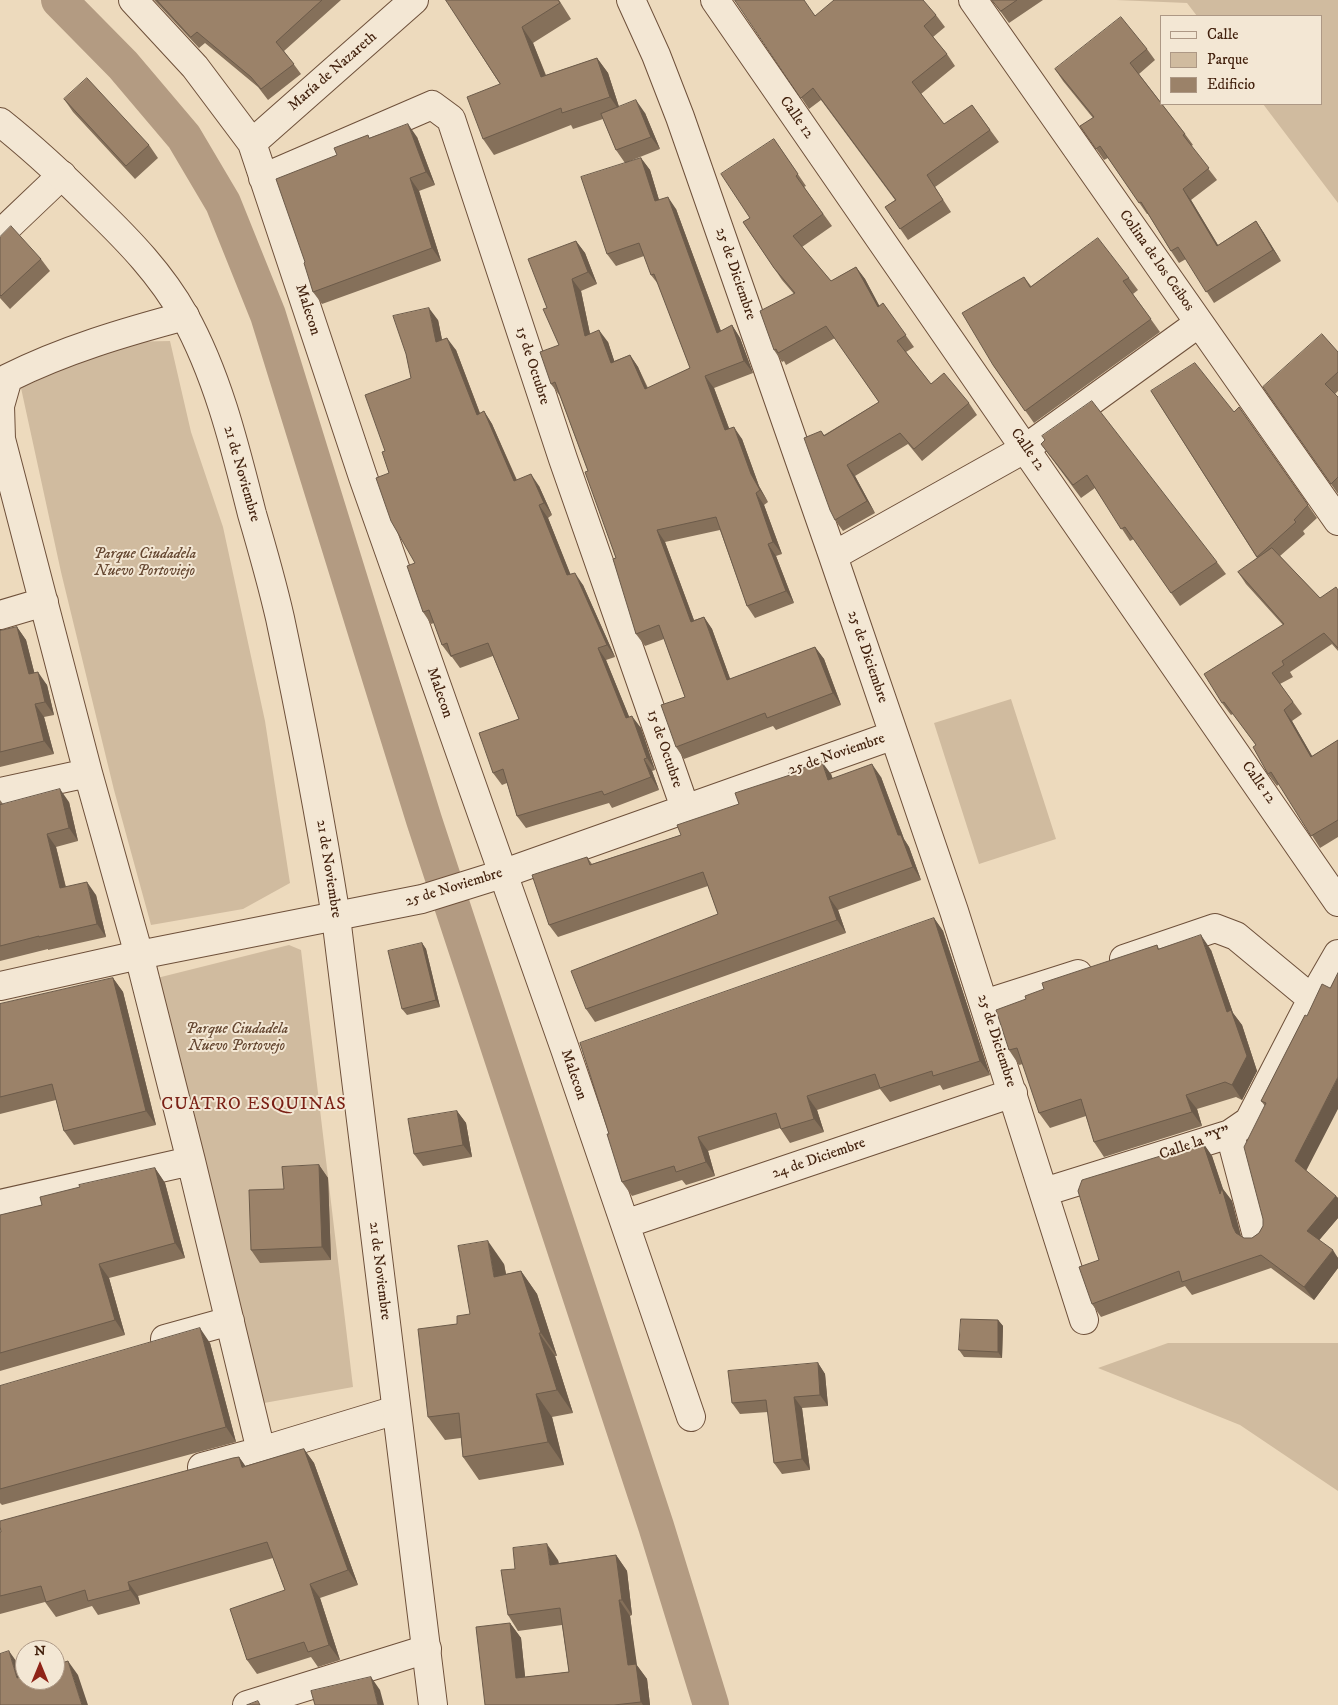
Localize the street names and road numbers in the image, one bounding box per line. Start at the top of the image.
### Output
street label: María de Nazareth [285,29,381,115]
street label: Calle 12 [775,93,817,143]
street label: Colina de los Ceibos [1114,207,1198,315]
street label: 25 de Diciembre [711,225,759,323]
street label: Malecon [290,282,324,338]
street label: 15 de Octubre [511,325,553,407]
street label: 21 de Noviembre [219,424,263,524]
street label: Calle 12 [1006,425,1048,475]
street label: 25 de Diciembre [843,608,891,706]
street label: Malecon [422,665,456,721]
street label: 15 de Octubre [642,708,686,790]
street label: 25 de Noviembre [786,730,888,780]
street label: Calle 12 [1237,758,1279,808]
street label: 21 de Noviembre [311,819,345,919]
street label: 25 de Noviembre [403,865,505,911]
street label: 25 de Diciembre [973,992,1019,1090]
street label: Malecon [556,1047,590,1103]
street label: Calle la "Y" [1157,1124,1233,1164]
street label: 24 de Diciembre [770,1135,868,1183]
street label: 21 de Noviembre [364,1221,394,1321]

